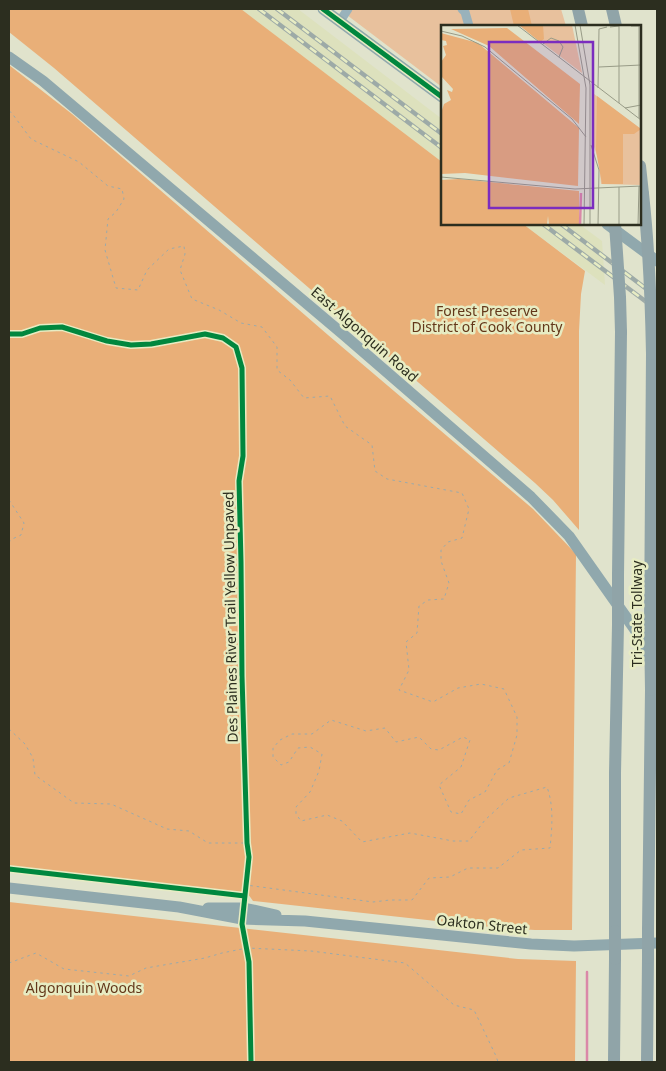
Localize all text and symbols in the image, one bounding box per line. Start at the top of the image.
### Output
inset map [441,25,641,225]
street label: East Algonquin Road [307,282,423,386]
park label: Forest Preserve District of Cook County [411,301,563,336]
street label: Des Plaines River Trail Yellow Unpaved [218,491,242,743]
street label: Tri-State Tollway [627,560,646,667]
street label: Oakton Street [436,910,528,938]
park label: Algonquin Woods [26,978,143,997]

